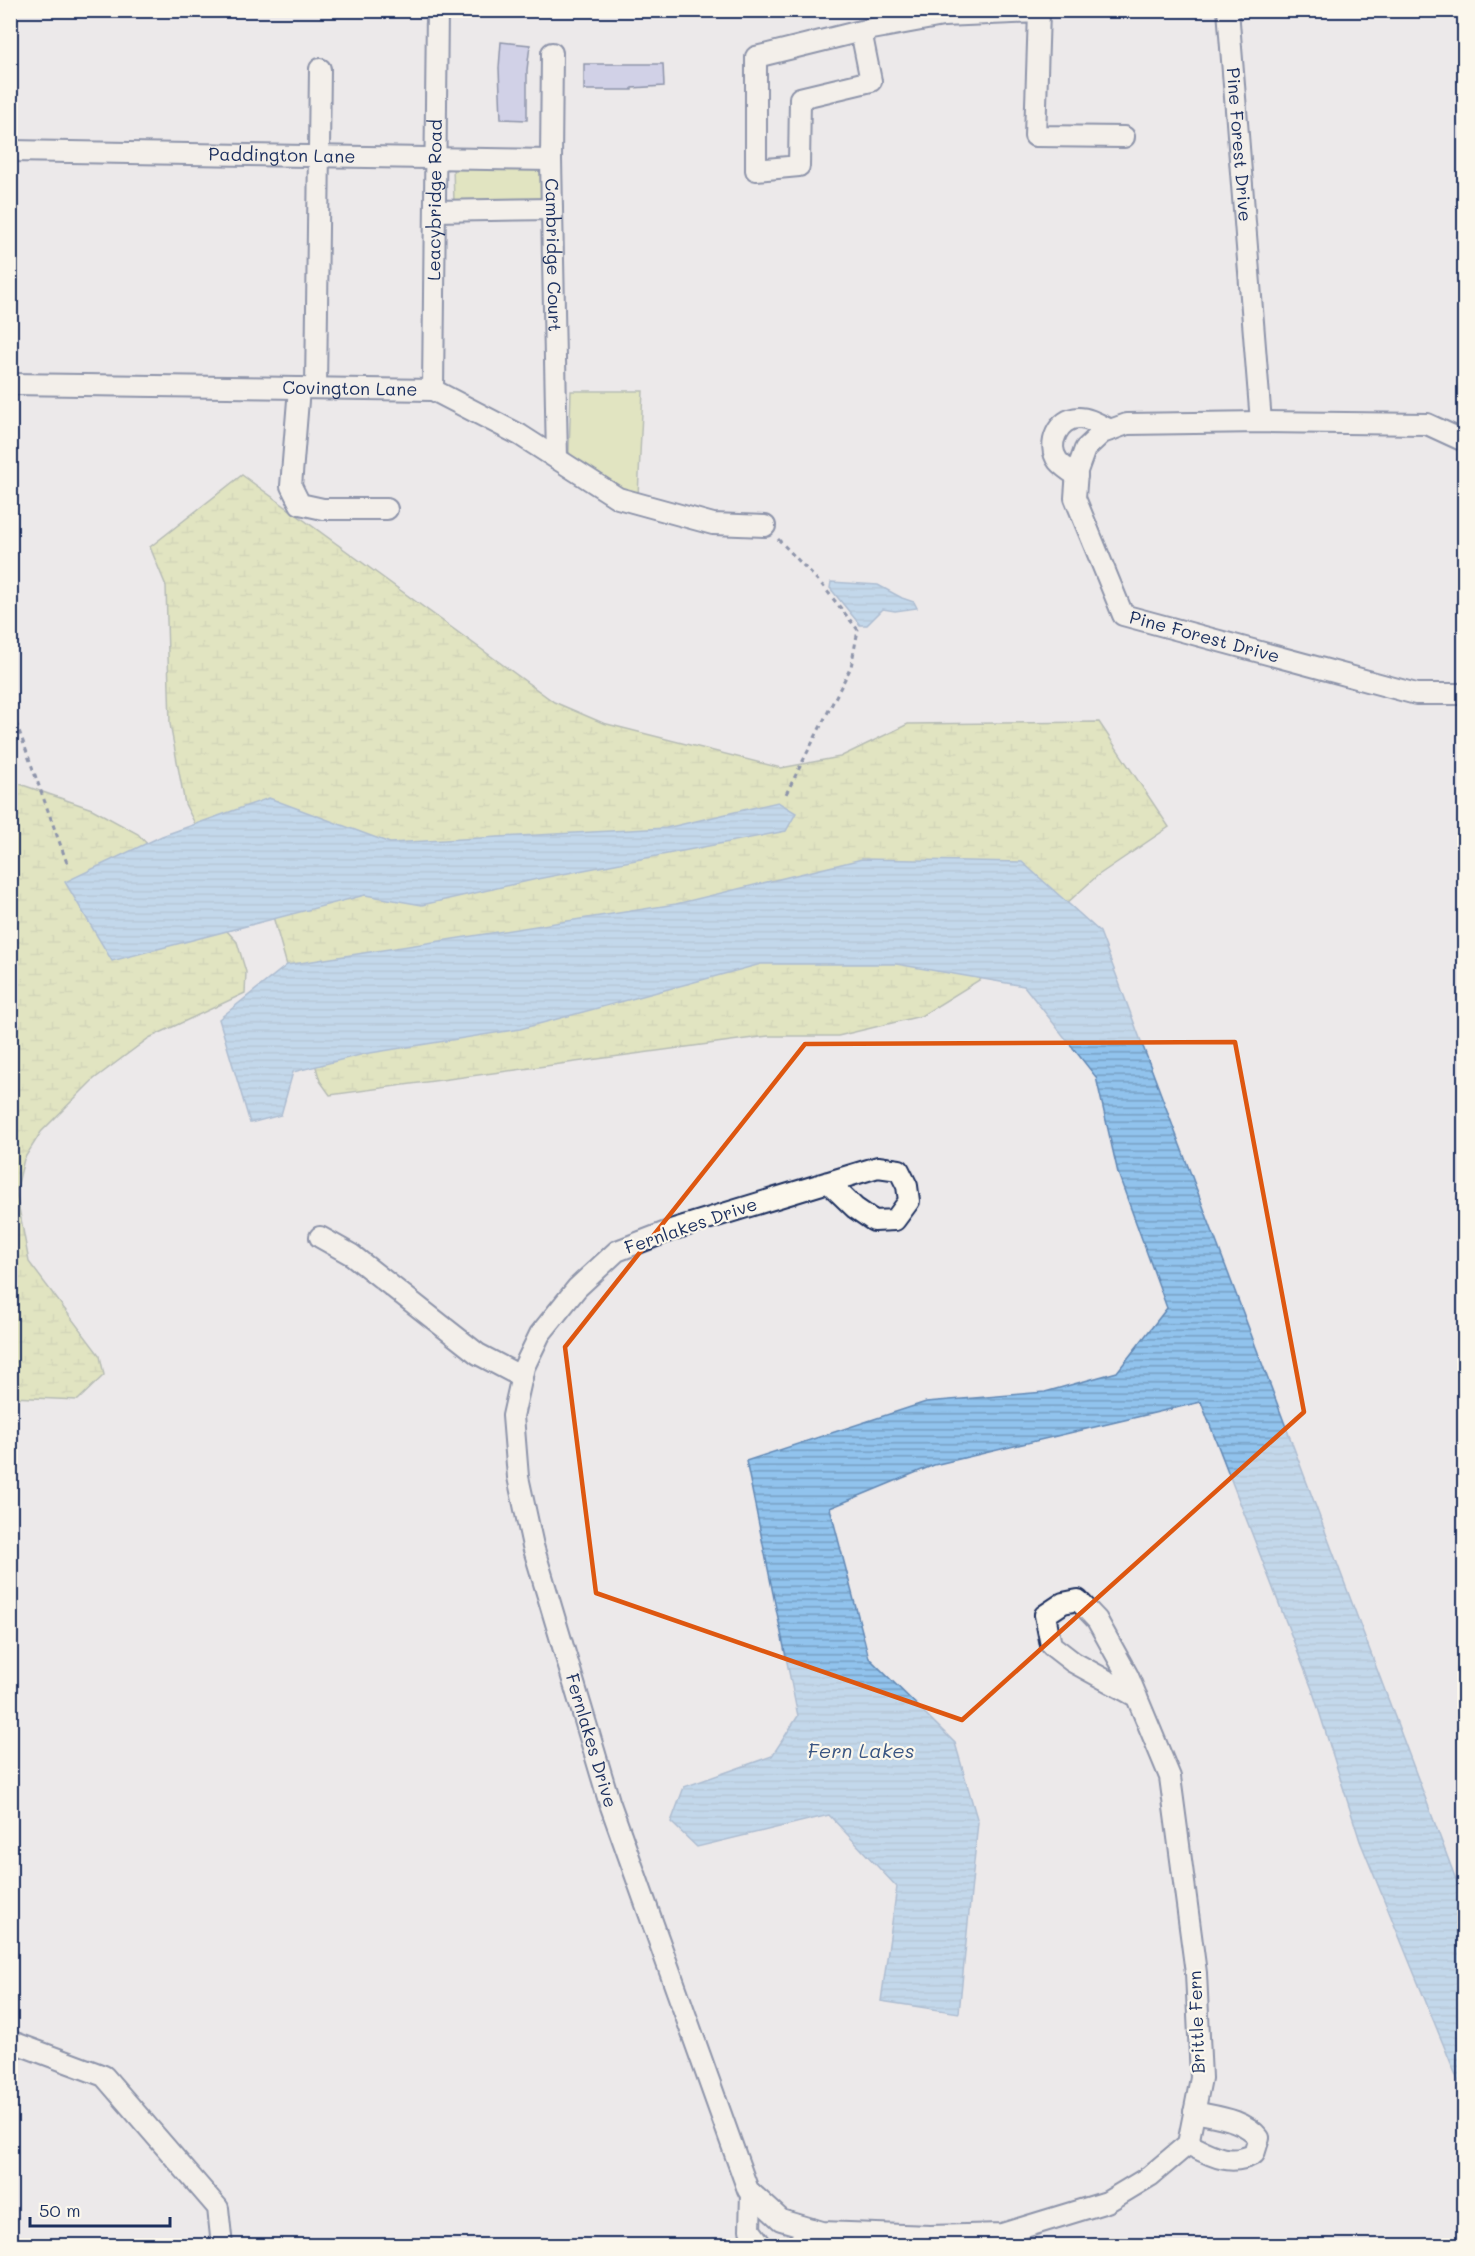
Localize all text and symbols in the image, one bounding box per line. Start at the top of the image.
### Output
street label: Pine Forest Drive [1222,67,1258,222]
street label: Leacybridge Road [421,119,447,281]
street label: Paddington Lane [208,141,356,168]
street label: Cambridge Court [540,178,567,332]
street label: Covington Lane [282,375,418,401]
street label: Pine Forest Drive [1127,604,1282,668]
street label: Fernlakes Drive [621,1191,760,1259]
street label: Fernlakes Drive [561,1670,623,1811]
water label: Fern Lakes [808,1737,914,1763]
street label: Brittle Fern [1182,1970,1210,2074]
scale bar [30,2190,170,2228]
text: 50 m [39,2198,81,2222]

